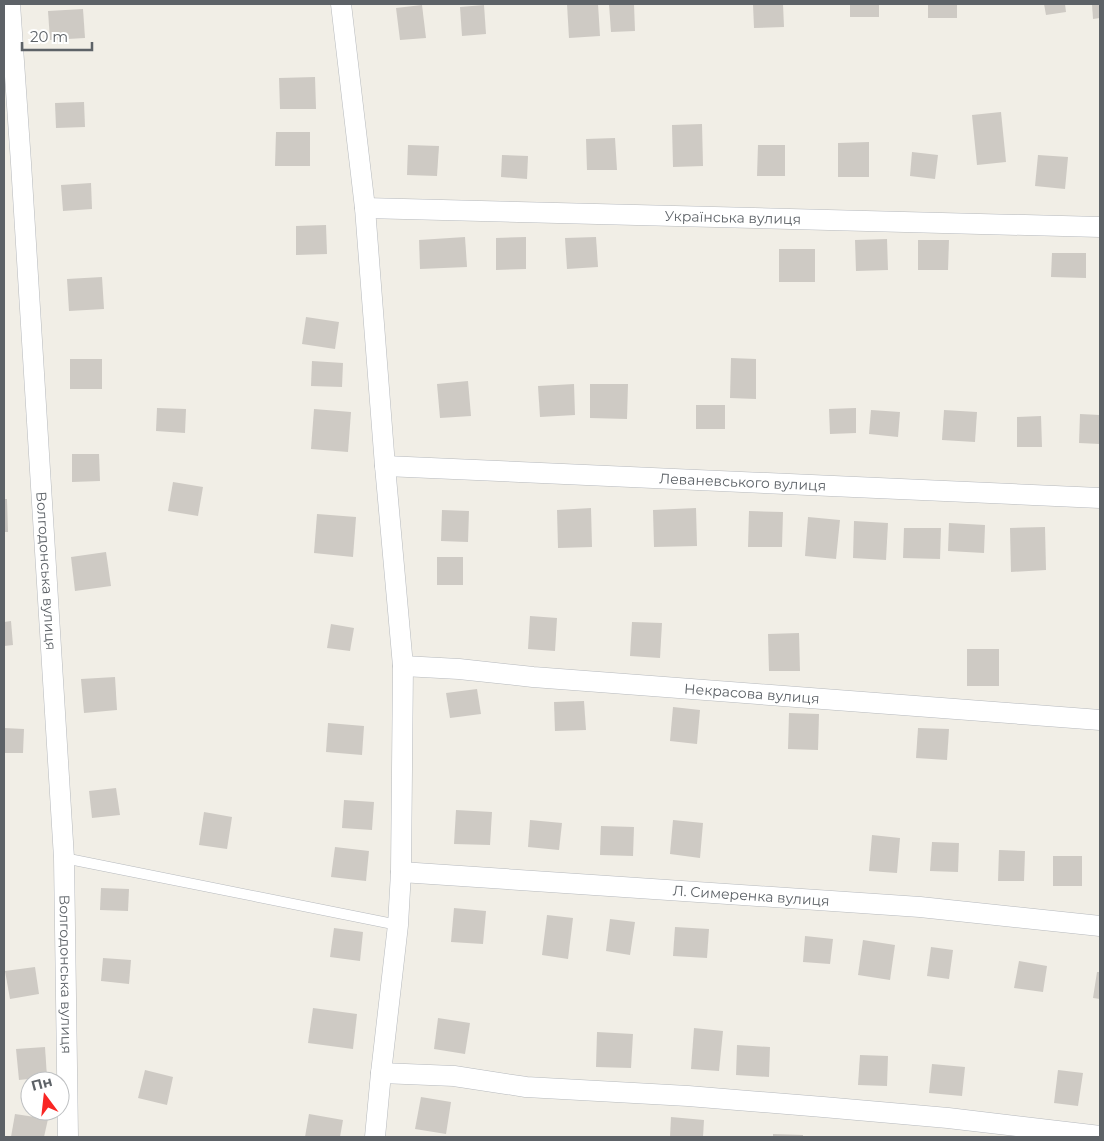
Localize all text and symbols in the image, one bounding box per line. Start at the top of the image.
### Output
scale bar [22,20,92,52]
text: 20 m [30,27,68,46]
street label: Українська вулиця [664,207,801,228]
street label: Леваневського вулиця [659,469,826,495]
street label: Волгодонська вулиця [32,491,60,651]
street label: Некрасова вулиця [684,679,820,708]
street label: Л. Симеренка вулиця [672,881,830,910]
street label: Волгодонська вулиця [56,895,76,1054]
north arrow [20,1071,70,1121]
text: Пн [29,1072,54,1095]

